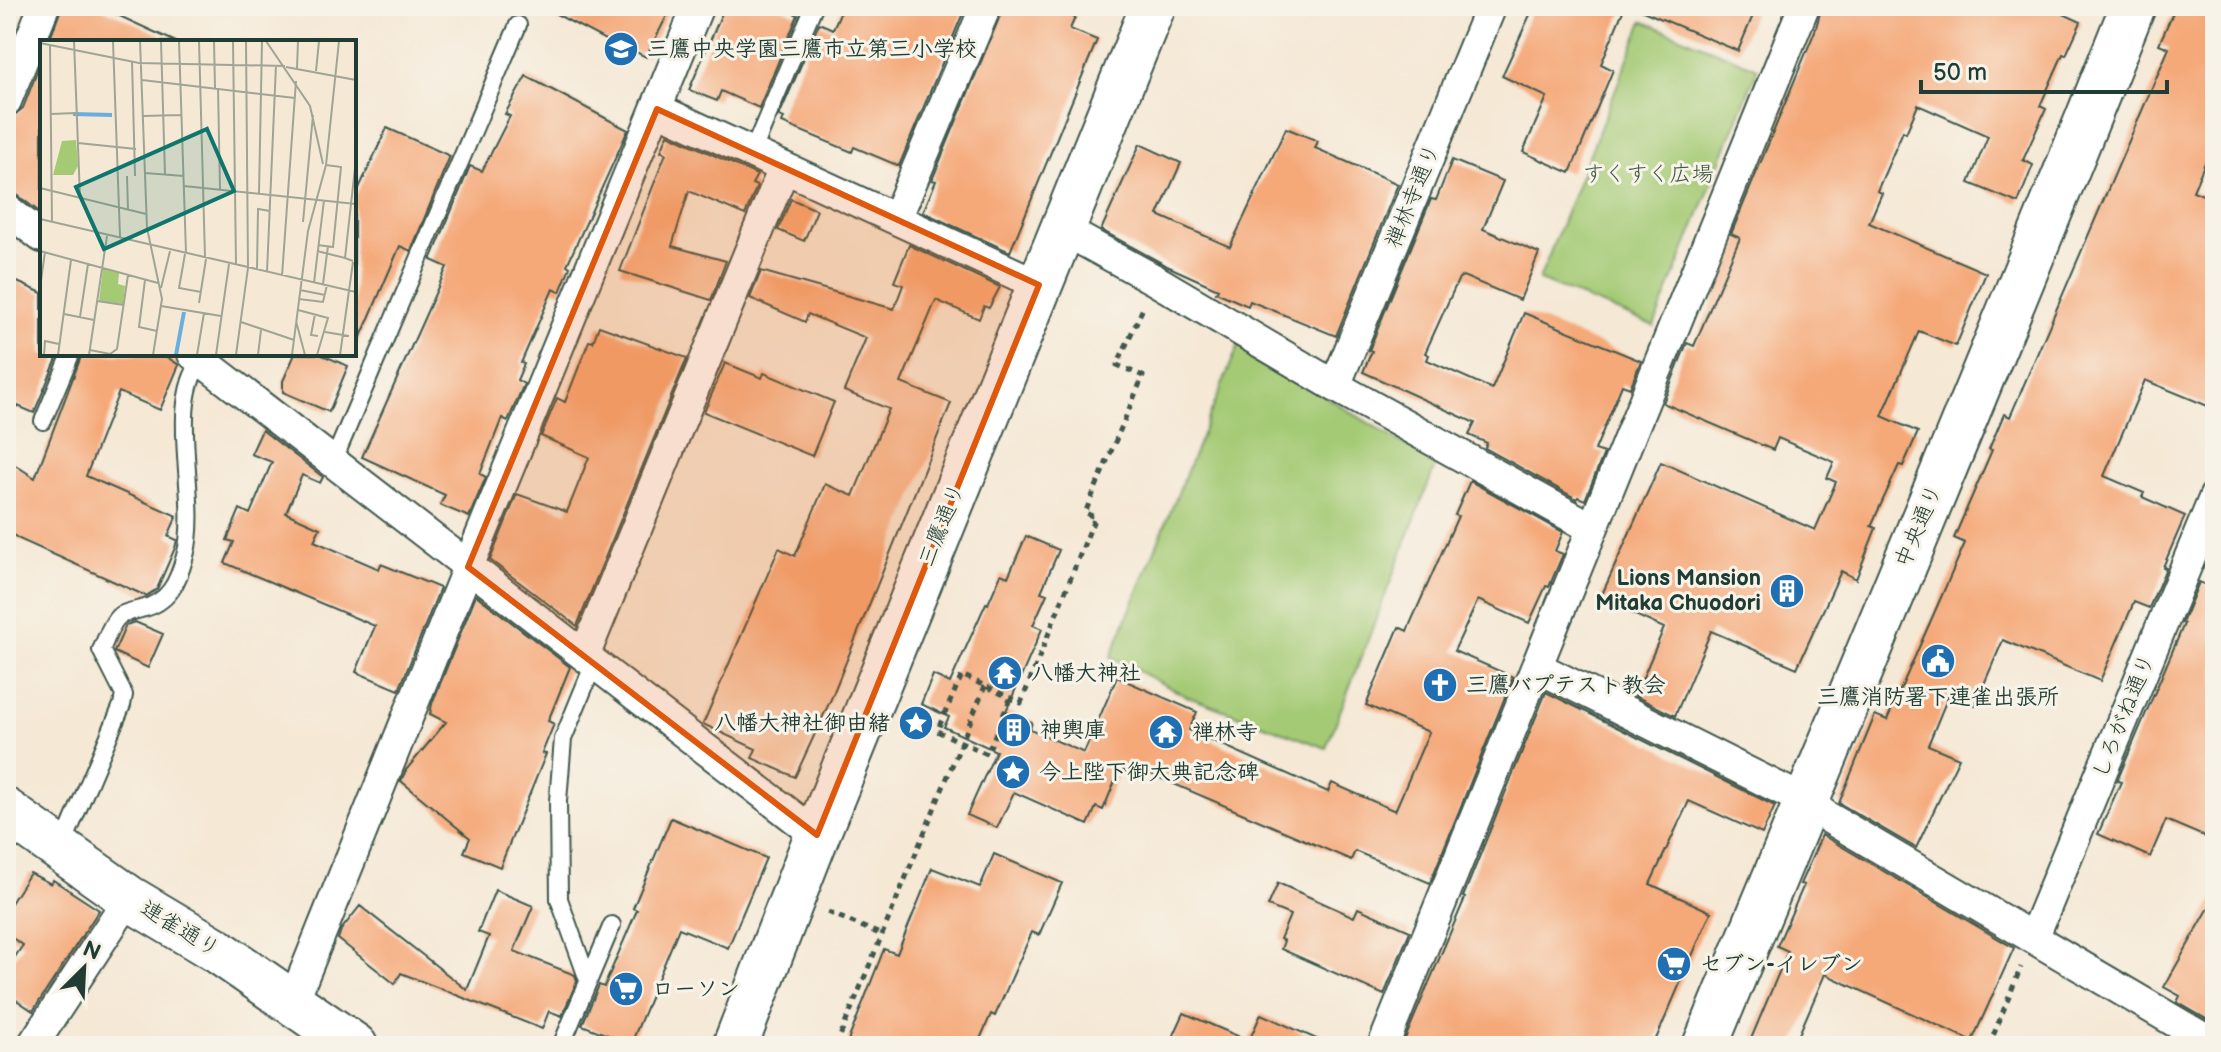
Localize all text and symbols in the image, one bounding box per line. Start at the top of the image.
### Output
school or university icon: 三鷹中央学園三鷹市立第三小学校 [602,30,640,68]
place label: 三鷹中央学園三鷹市立第三小学校 [647,36,977,63]
inset map [40,40,356,356]
scale bar [1921,44,2167,94]
text: 50 m [1933,58,1987,87]
street label: 禅林寺通り [1380,140,1446,252]
park label: すくすく広場 [1582,161,1714,188]
street label: 三鷹通り [913,479,971,571]
street label: 中央通り [1889,480,1949,572]
place label: Lions Mansion Mitaka Chuodori [1595,565,1761,617]
building icon: Lions Mansion Mitaka Chuodori [1768,572,1806,610]
public building icon: 三鷹消防署下連雀出張所 [1919,642,1957,680]
street label: しろがね通り [2087,650,2161,782]
temple icon: 八幡大神社 [986,654,1024,692]
place label: 八幡大神社 [1031,660,1141,687]
church icon: 三鷹バプテスト教会 [1421,666,1459,704]
place label: 三鷹バプテスト教会 [1466,672,1666,699]
place label: 三鷹消防署下連雀出張所 [1817,684,2059,711]
place icon: 八幡大神社御由緒 [897,704,935,742]
place label: 八幡大神社御由緒 [714,710,890,737]
building icon: 神輿庫 [995,711,1033,749]
temple icon: 禅林寺 [1147,713,1185,751]
place label: 神輿庫 [1040,717,1106,744]
place label: 禅林寺 [1192,719,1258,746]
place icon: 今上陛下御大典記念碑 [994,753,1032,791]
place label: 今上陛下御大典記念碑 [1039,759,1259,786]
street label: 連雀通り [135,895,225,963]
north arrow [44,928,124,1008]
text: N [78,935,105,967]
supermarket icon: セブン-イレブン [1655,945,1693,983]
place label: セブン-イレブン [1700,951,1863,978]
supermarket icon: ローソン [607,970,645,1008]
place label: ローソン [652,976,740,1003]

